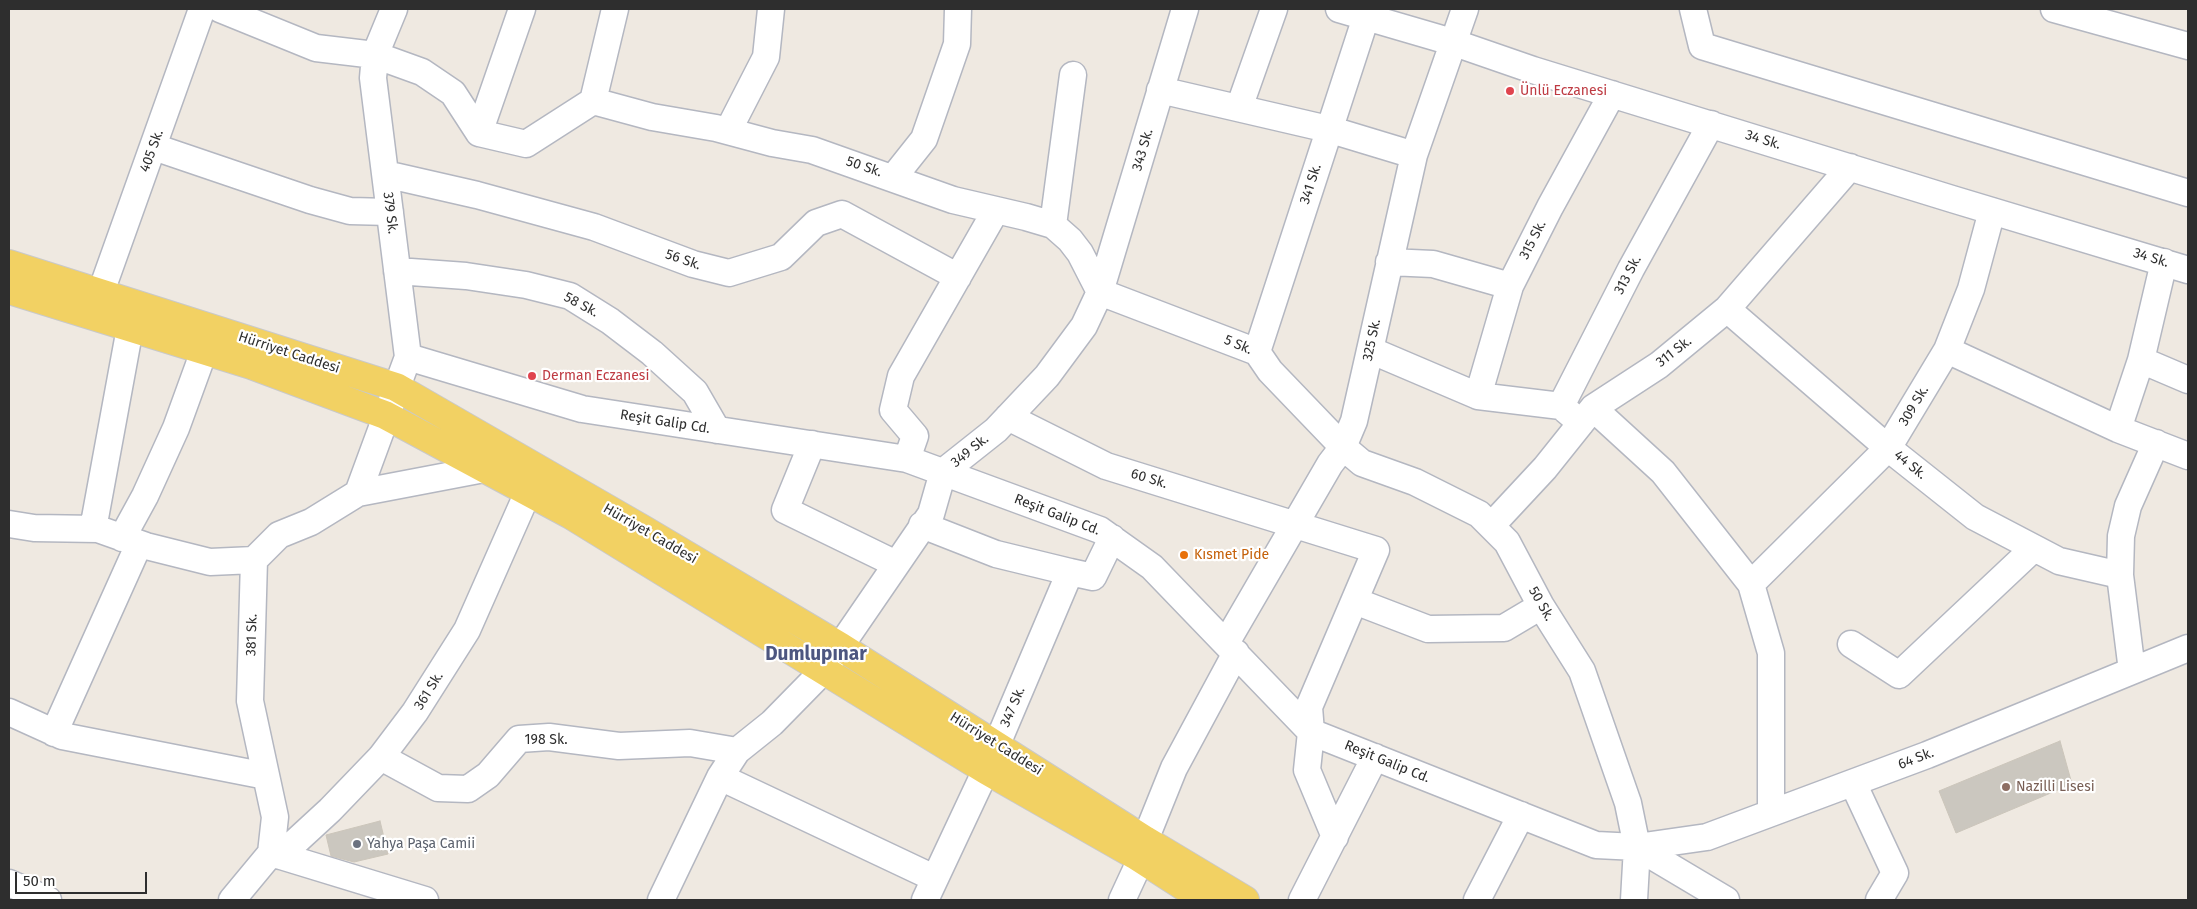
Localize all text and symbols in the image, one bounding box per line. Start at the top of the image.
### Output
place label: Ünlü Eczanesi [1520,83,1607,99]
marker: Ünlü Eczanesi [1504,85,1516,97]
street label: 405 Sk. [137,127,167,175]
street label: 343 Sk. [1129,127,1157,173]
street label: 34 Sk. [1743,127,1783,153]
street label: 50 Sk. [844,153,884,181]
street label: 341 Sk. [1297,162,1325,206]
street label: 379 Sk. [379,191,401,235]
street label: 315 Sk. [1516,218,1550,262]
street label: 34 Sk. [2131,245,2171,271]
street label: 56 Sk. [663,246,703,274]
street label: 313 Sk. [1611,253,1645,297]
street label: 58 Sk. [561,289,601,321]
street label: 325 Sk. [1359,317,1385,363]
street label: Hürriyet Caddesi [236,329,342,377]
street label: 5 Sk. [1221,332,1255,358]
street label: 311 Sk. [1653,333,1695,371]
place label: Derman Eczanesi [542,368,649,384]
marker: Derman Eczanesi [526,370,538,382]
street label: 309 Sk. [1895,383,1933,429]
street label: Reşit Galip Cd. [619,407,711,437]
street label: 349 Sk. [948,431,992,471]
street label: 44 Sk. [1890,447,1930,483]
street label: 60 Sk. [1129,466,1169,492]
street label: Reşit Galip Cd. [1012,491,1102,539]
street label: Hürriyet Caddesi [600,500,700,568]
place label: Kısmet Pide [1194,547,1269,563]
marker: Kısmet Pide [1178,549,1190,561]
street label: 50 Sk. [1525,584,1557,624]
street label: 381 Sk. [243,614,261,656]
district label: Dumlupınar [765,644,867,666]
street label: 361 Sk. [411,669,447,713]
street label: 347 Sk. [997,684,1029,730]
street label: Hürriyet Caddesi [947,709,1045,779]
street label: 198 Sk. [524,732,568,748]
street label: Reşit Galip Cd. [1342,737,1432,787]
street label: 64 Sk. [1896,745,1936,773]
place label: Nazilli Lisesi [2016,779,2095,795]
marker: Nazilli Lisesi [2000,781,2012,793]
place label: Yahya Paşa Camii [367,836,475,852]
marker: Yahya Paşa Camii [351,838,363,850]
scale bar [18,862,150,894]
text: 50 m [23,872,56,890]

